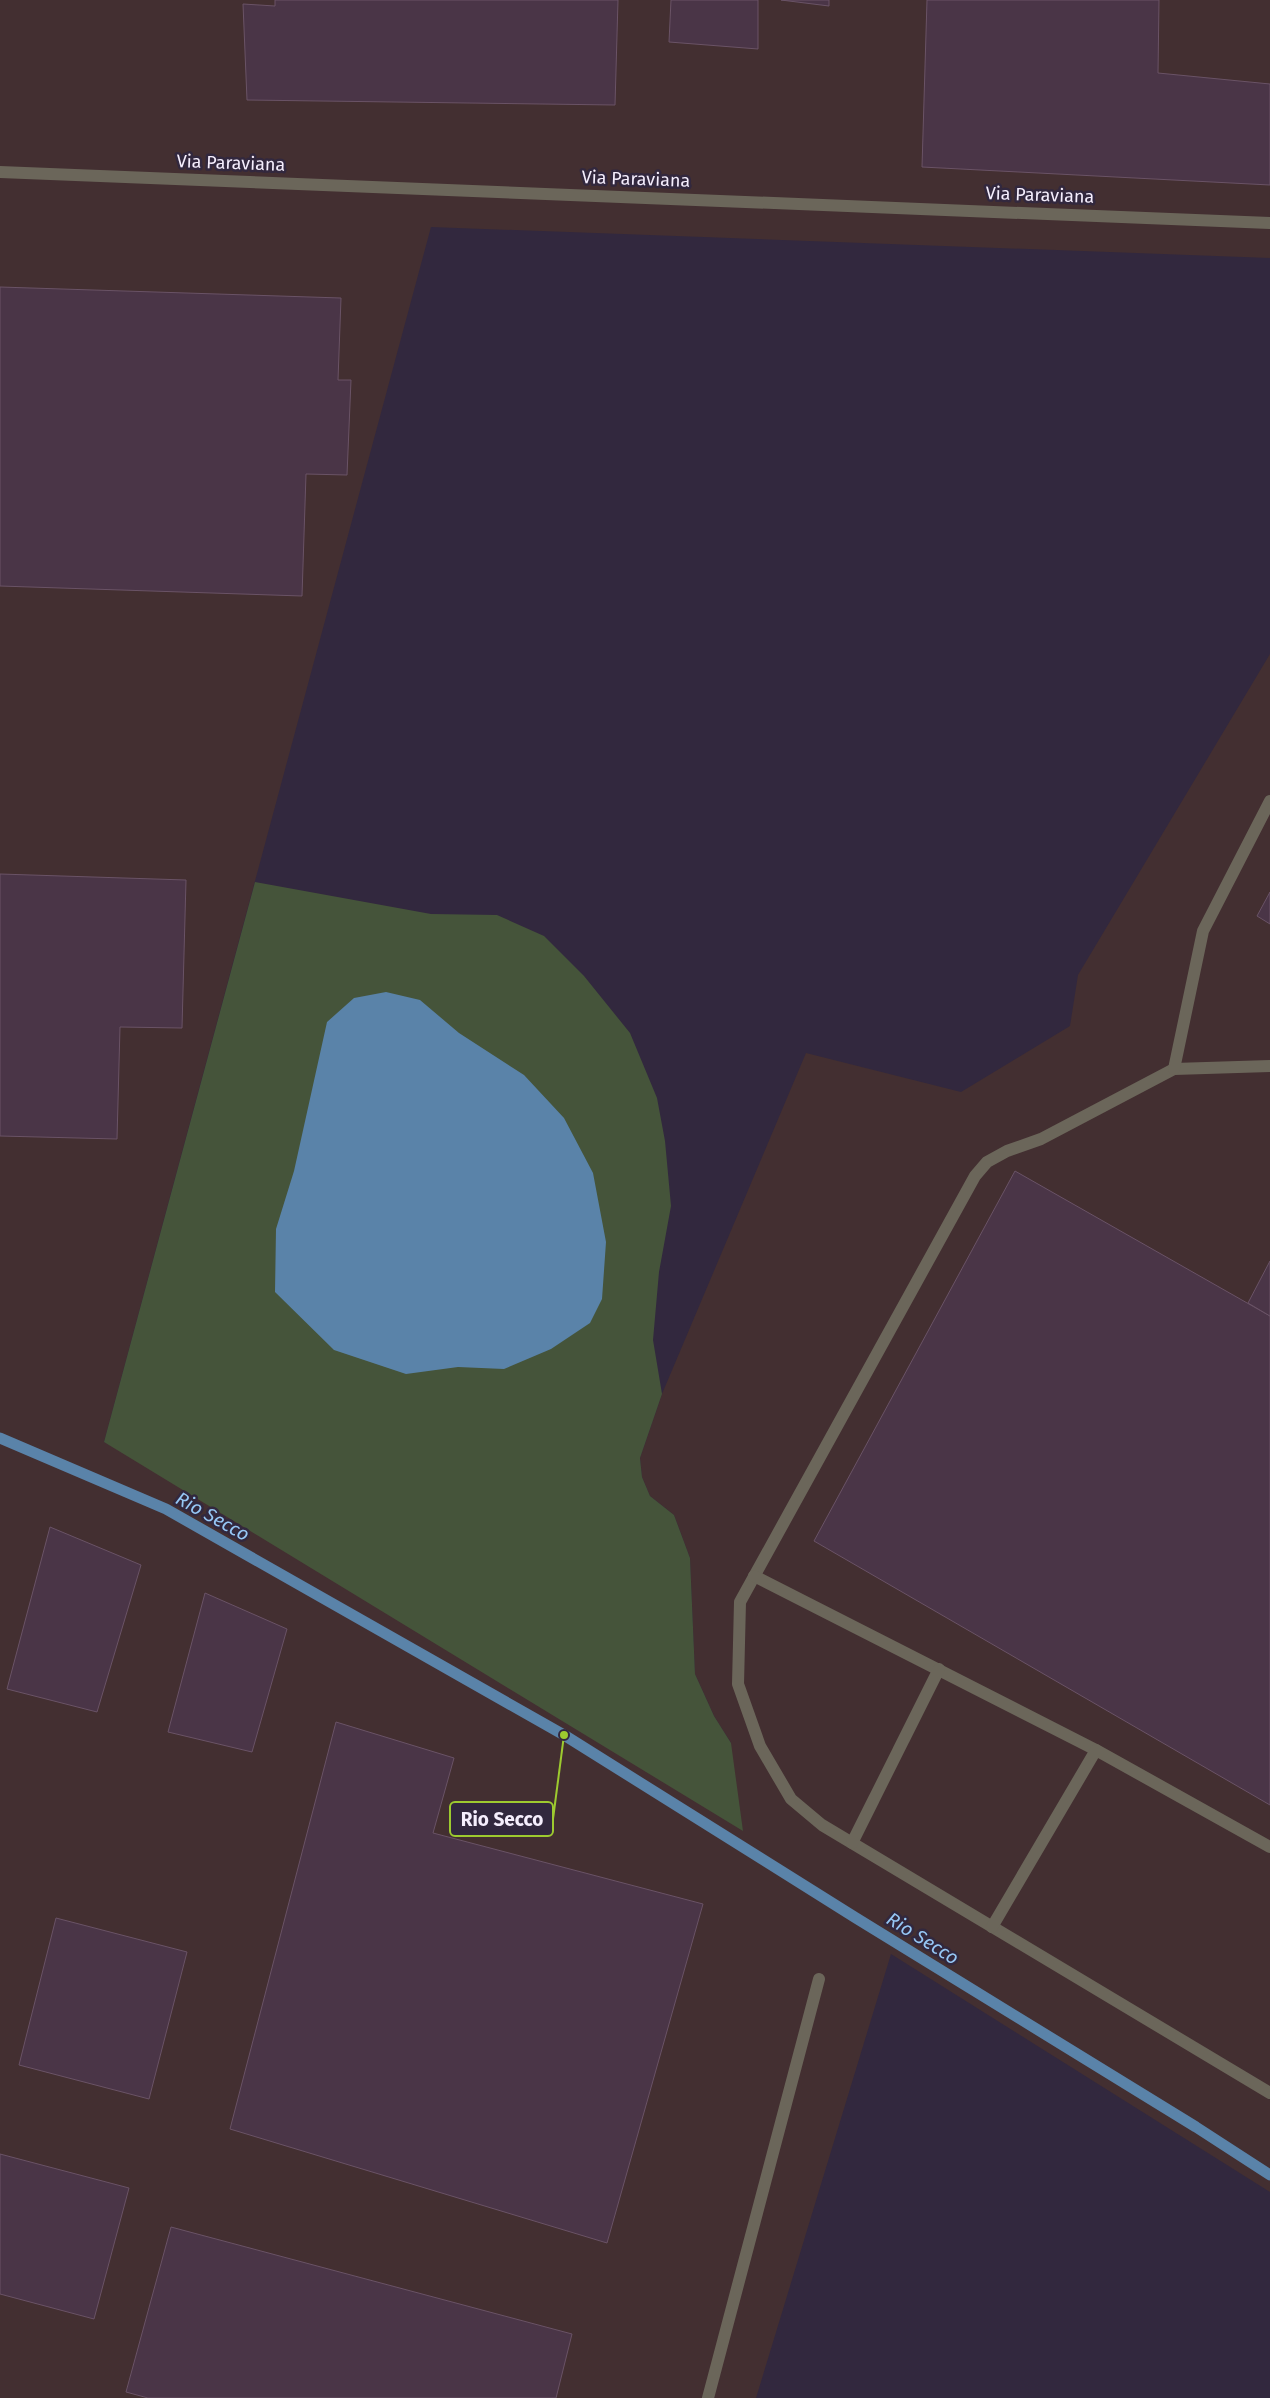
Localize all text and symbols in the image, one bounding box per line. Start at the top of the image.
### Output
street label: Via Paraviana [176,150,286,176]
street label: Via Paraviana [581,166,691,192]
street label: Via Paraviana [985,182,1095,208]
water label: Rio Secco [172,1487,254,1546]
callout: Rio Secco [450,1802,553,1836]
text: Rio Secco [461,1808,543,1831]
water label: Rio Secco [882,1907,963,1970]

